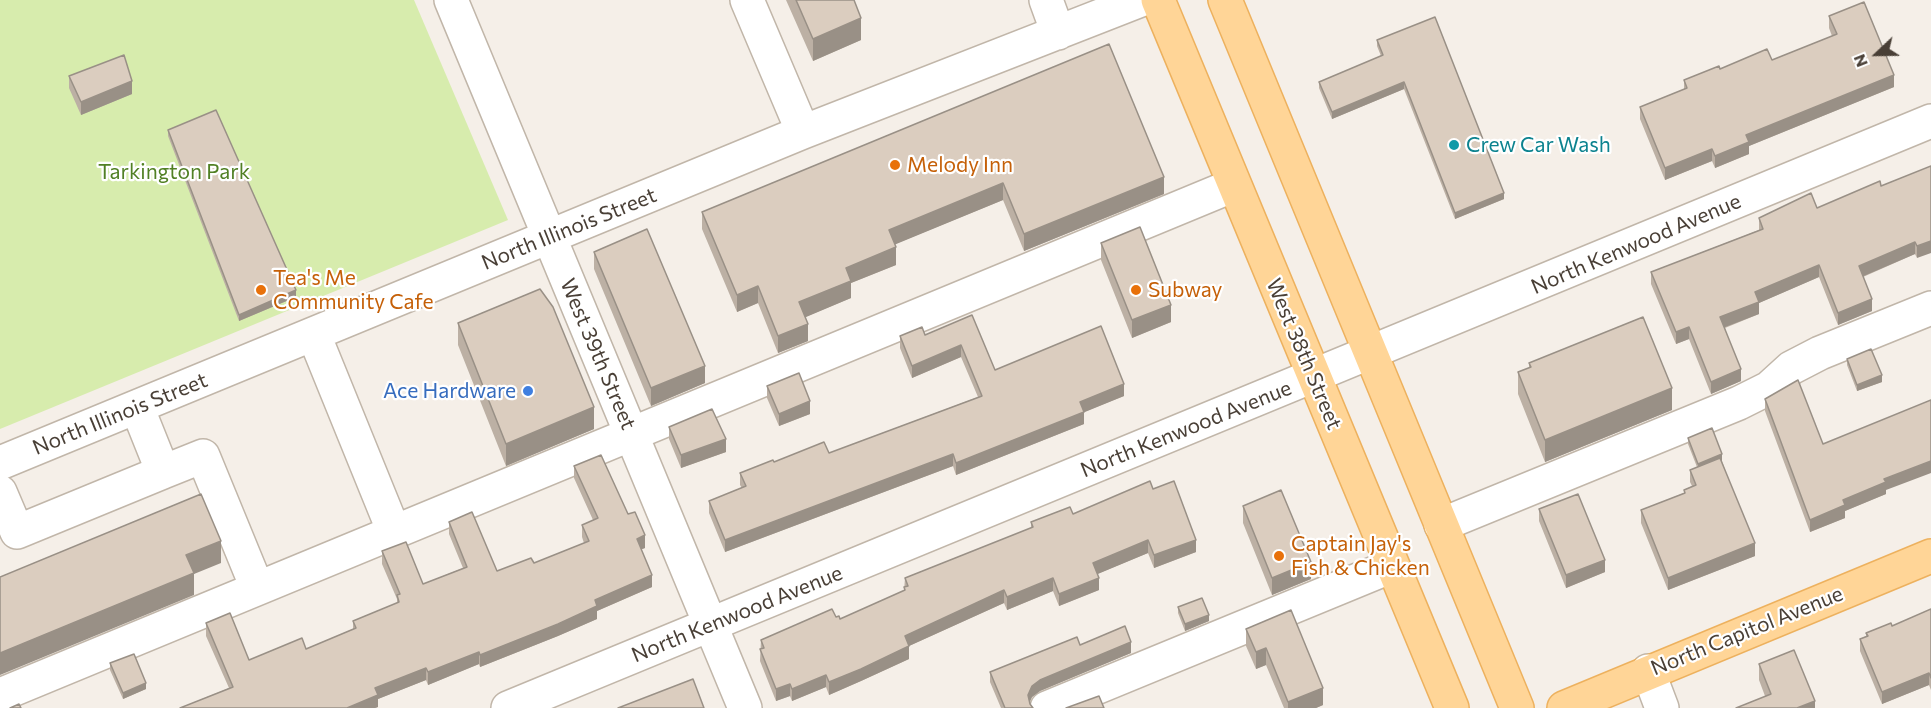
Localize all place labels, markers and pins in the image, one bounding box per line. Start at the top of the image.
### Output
place label: Crew Car Wash [1466,132,1611,158]
marker: Crew Car Wash [1447,138,1461,152]
place label: Melody Inn [907,152,1013,178]
marker: Melody Inn [888,158,902,172]
place label: Tea's Me Community Cafe [273,265,433,315]
place label: Subway [1148,277,1222,303]
marker: Tea's Me Community Cafe [254,283,268,297]
marker: Subway [1129,283,1143,297]
place label: Ace Hardware [383,378,516,404]
marker: Ace Hardware [521,384,535,398]
place label: Captain Jay's Fish & Chicken [1291,531,1430,581]
marker: Captain Jay's Fish & Chicken [1272,549,1286,563]

